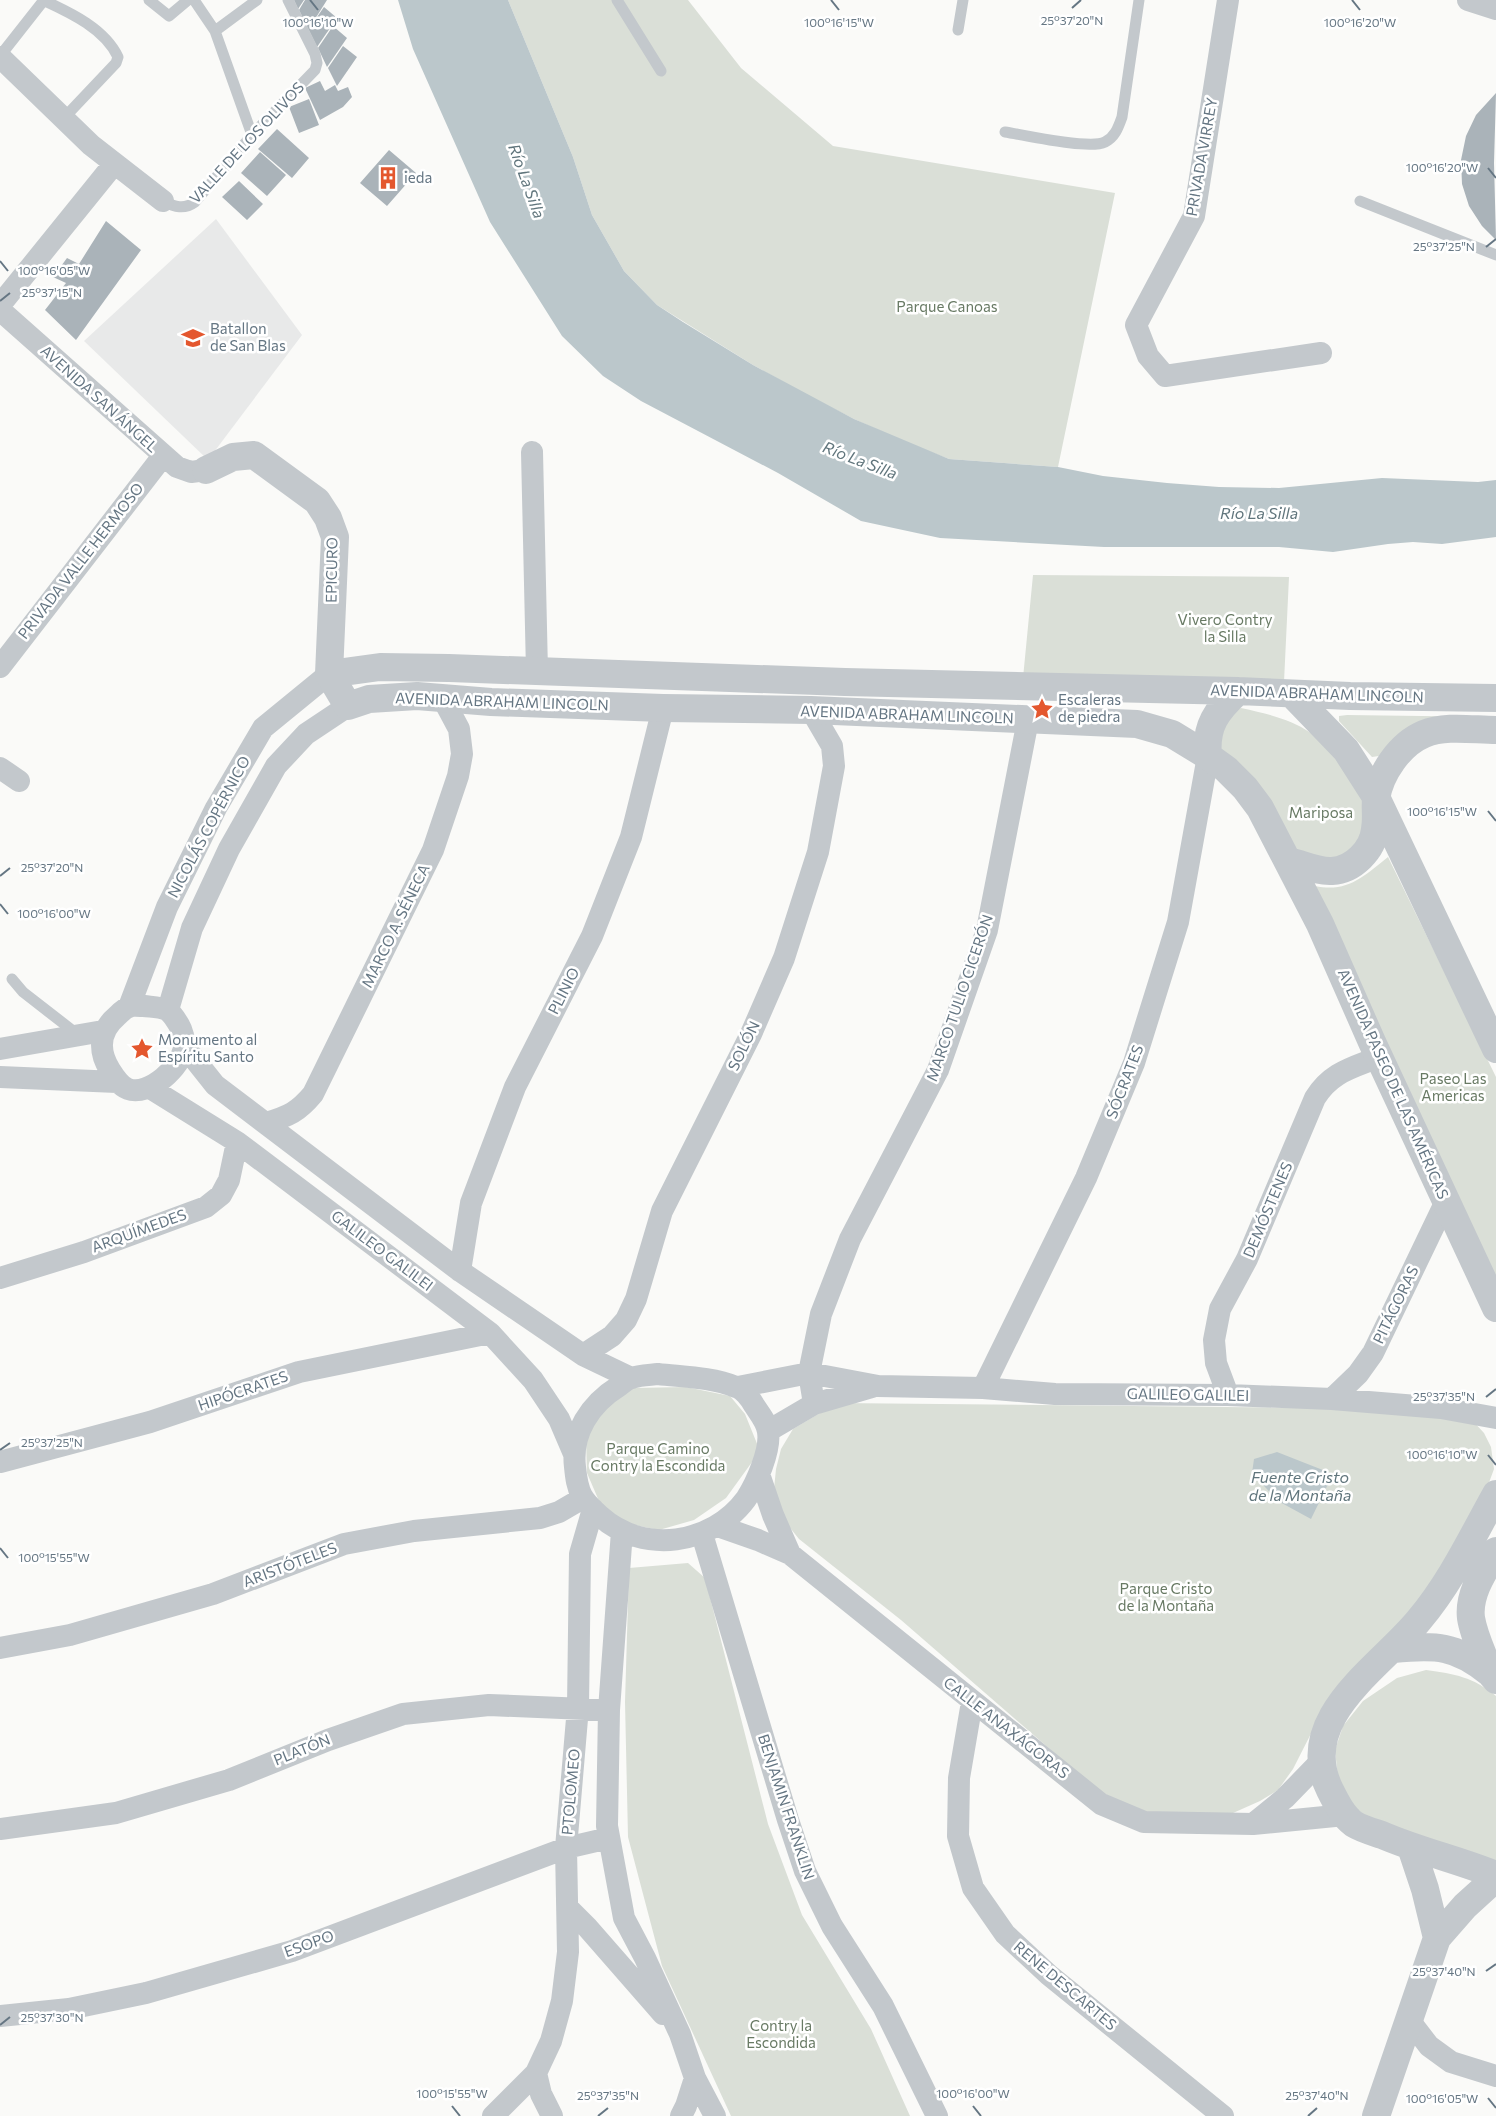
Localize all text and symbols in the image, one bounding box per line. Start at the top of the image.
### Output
text: 25°37'20"N [1041,13,1103,27]
text: 100°16'10"W [283,15,353,29]
text: 100°16'15"W [804,15,874,29]
text: 100°16'20"W [1324,15,1396,29]
street label: VALLE DE LOS OLIVOS [185,78,307,207]
street label: PRIVADA VIRREY [1182,96,1220,218]
water label: Río La Silla [505,141,550,221]
text: 100°16'20"W [1406,160,1478,174]
building icon: ieda [375,165,401,191]
place label: ieda [404,168,432,186]
text: 25°37'25"N [1413,239,1475,253]
text: 100°16'05"W [18,263,90,277]
text: 25°37'15"N [22,285,82,299]
park label: Parque Canoas [896,297,998,315]
place label: Batallon de San Blas [210,319,286,354]
school or university icon: Batallon de San Blas [180,325,206,351]
street label: AVENIDA SAN ÁNGEL [37,340,163,456]
water label: Río La Silla [820,437,900,482]
street label: PRIVADA VALLE HERMOSO [14,479,147,642]
water label: Río La Silla [1220,503,1298,522]
street label: EPICURO [321,537,341,603]
park label: Vivero Contry la Silla [1178,610,1273,645]
street label: AVENIDA ABRAHAM LINCOLN [1210,680,1424,706]
street label: AVENIDA ABRAHAM LINCOLN [395,688,609,714]
place label: Escaleras de piedra [1058,690,1121,725]
place icon: Escaleras de piedra [1029,696,1055,722]
street label: AVENIDA ABRAHAM LINCOLN [800,701,1014,727]
street label: NICOLÁS COPÉRNICO [162,752,253,900]
park label: Mariposa [1289,803,1353,821]
text: 100°16'15"W [1407,804,1477,818]
text: 25°37'20"N [21,860,83,874]
street label: MARCO A. SÉNECA [356,860,433,990]
text: 100°16'00"W [17,906,91,920]
street label: MARCO TULIO CICERÓN [921,911,996,1084]
street label: PLINIO [544,964,582,1017]
street label: AVENIDA PASEO DE LAS AMÉRICAS [1335,965,1454,1202]
street label: SOLÓN [723,1017,763,1073]
place label: Monumento al Espíritu Santo [158,1030,257,1065]
place icon: Monumento al Espíritu Santo [129,1036,155,1062]
street label: SÓCRATES [1101,1042,1146,1121]
park label: Paseo Las Americas [1419,1069,1487,1104]
street label: DEMÓSTENES [1238,1158,1295,1260]
street label: ARQUÍMEDES [88,1204,189,1256]
street label: GALILEO GALILEI [328,1206,437,1294]
street label: PITÁGORAS [1368,1262,1422,1346]
street label: HIPÓCRATES [195,1365,290,1414]
street label: GALILEO GALILEI [1127,1384,1249,1404]
text: 25°37'35"N [1413,1389,1475,1403]
text: 25°37'25"N [21,1435,83,1449]
park label: Parque Camino Contry la Escondida [591,1439,725,1474]
text: 100°16'10"W [1407,1447,1477,1461]
water label: Fuente Cristo de la Montaña [1249,1467,1351,1504]
street label: ARISTÓTELES [240,1537,339,1590]
text: 100°15'55"W [18,1550,90,1564]
park label: Parque Cristo de la Montaña [1118,1579,1214,1614]
street label: CALLE ANAXÁGORAS [940,1672,1074,1782]
street label: PLATÓN [270,1729,333,1769]
street label: BENJAMIN FRANKLIN [755,1732,819,1882]
street label: PTOLOMEO [557,1748,583,1836]
street label: ESOPO [281,1926,336,1960]
street label: RENE DESCARTES [1011,1937,1121,2034]
text: 25°37'40"N [1412,1964,1476,1978]
text: 25°37'30"N [21,2010,83,2024]
park label: Contry la Escondida [746,2016,816,2051]
text: 100°15'55"W [416,2086,488,2100]
text: 100°16'00"W [936,2086,1010,2100]
text: 25°37'35"N [577,2088,639,2102]
text: 25°37'40"N [1285,2088,1349,2102]
text: 100°16'05"W [1406,2091,1478,2105]

